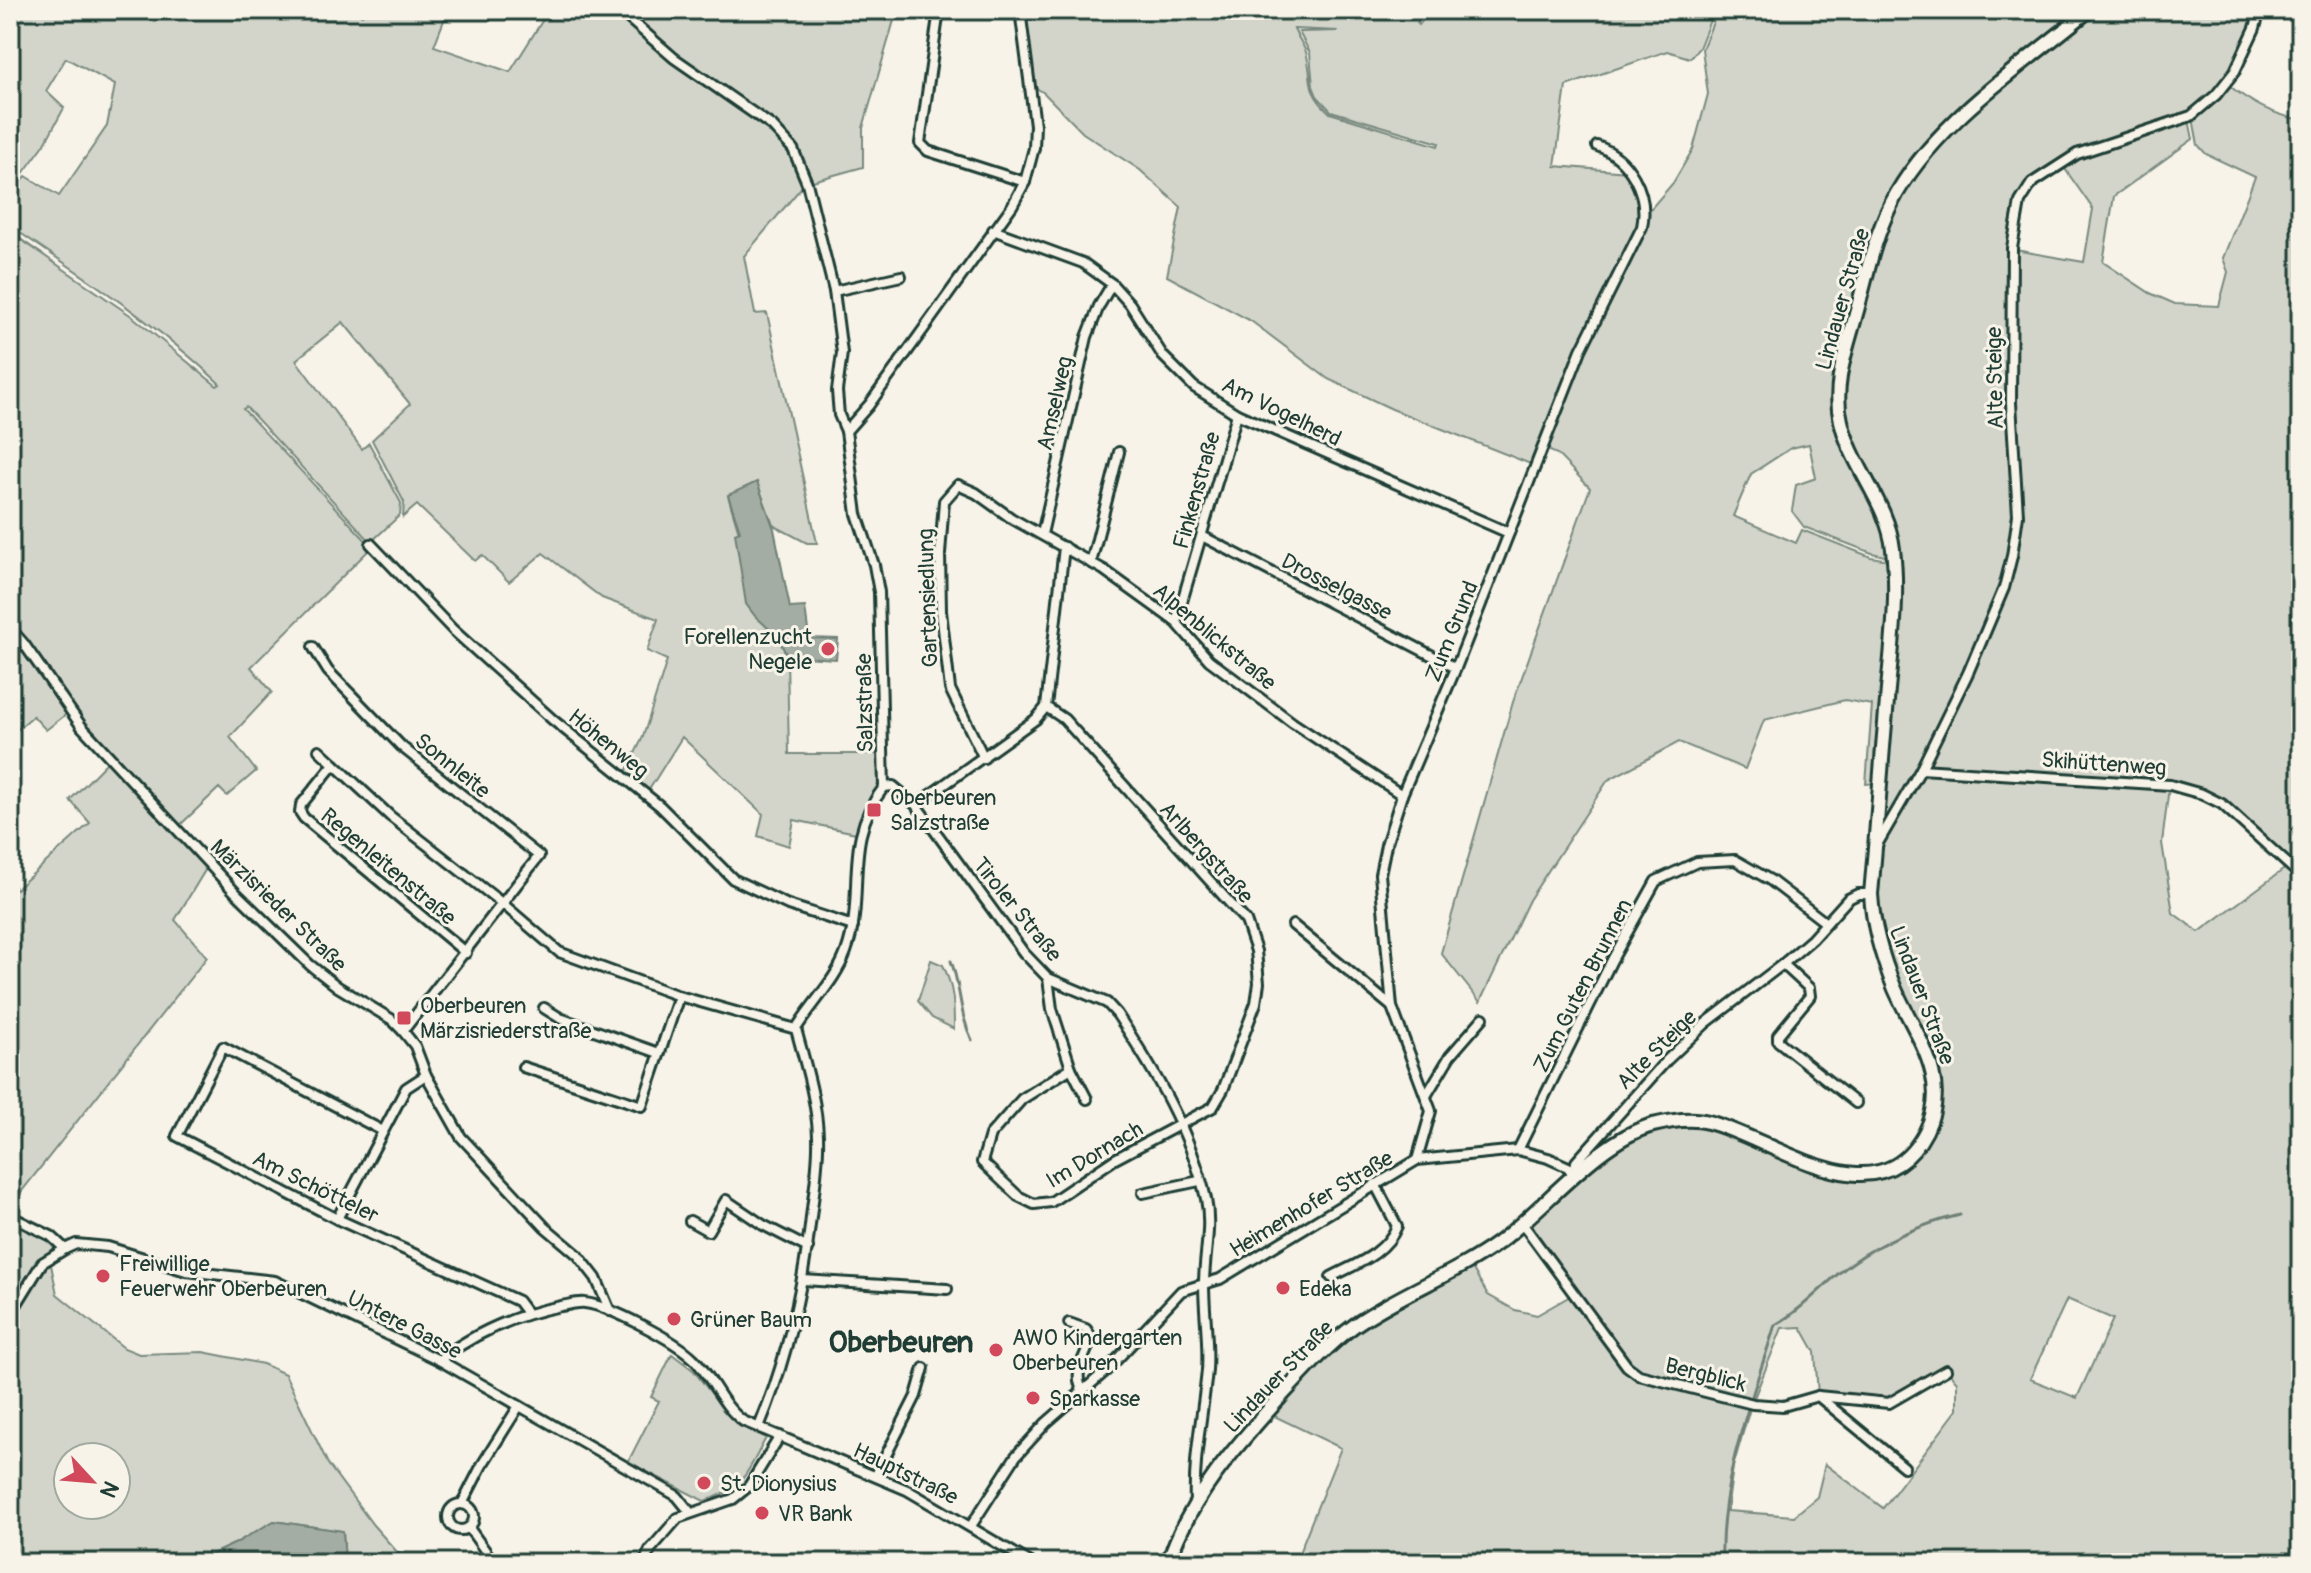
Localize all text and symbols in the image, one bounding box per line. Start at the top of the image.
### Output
street label: Lindauer Straße [1809,225,1877,373]
street label: Alte Steige [1980,326,2010,429]
street label: Amselweg [1031,353,1079,453]
street label: Am Vogelherd [1217,371,1346,453]
street label: Finkenstraße [1167,428,1227,552]
street label: Gartensiedlung [912,528,944,668]
street label: Drosselgasse [1276,547,1397,627]
street label: Alpenblickstraße [1147,577,1282,697]
street label: Zum Grund [1419,577,1485,686]
place label: Forellenzucht Negele [684,623,812,676]
marker: Forellenzucht Negele [819,640,837,658]
street label: Salzstraße [850,653,880,753]
street label: Höhenweg [562,703,654,785]
street label: Sonnleite [409,727,496,805]
street label: Skihüttenweg [2041,746,2167,782]
place label: Oberbeuren Salzstraße [890,784,996,837]
street label: Arlbergstraße [1153,796,1259,910]
marker: Oberbeuren Salzstraße [865,801,883,819]
street label: Regenleitenstraße [315,802,462,932]
street label: Märzisrieder Straße [204,833,353,978]
street label: Tiroler Straße [966,852,1068,968]
street label: Zum Guten Brunnen [1527,894,1639,1077]
street label: Lindauer Straße [1883,922,1961,1069]
place label: Oberbeuren Märzisriederstraße [420,992,591,1045]
street label: Alte Steige [1611,1004,1703,1096]
marker: Oberbeuren Märzisriederstraße [395,1009,413,1027]
street label: Im Dornach [1041,1115,1148,1195]
street label: Am Schötteler [248,1144,383,1230]
street label: Heimenhofer Straße [1225,1144,1398,1264]
place label: Freiwillige Feuerwehr Oberbeuren [119,1250,327,1303]
marker: Freiwillige Feuerwehr Oberbeuren [94,1267,112,1285]
place label: Edeka [1299,1275,1352,1303]
marker: Edeka [1274,1279,1292,1297]
street label: Untere Gasse [343,1284,467,1366]
place label: Grüner Baum [690,1306,812,1334]
marker: Grüner Baum [665,1310,683,1328]
street label: Lindauer Straße [1218,1314,1340,1439]
district label: Oberbeuren [828,1324,974,1361]
place label: AWO Kindergarten Oberbeuren [1012,1324,1182,1377]
marker: AWO Kindergarten Oberbeuren [987,1341,1005,1359]
street label: Bergblick [1662,1351,1749,1399]
place label: Sparkasse [1049,1385,1140,1413]
marker: Sparkasse [1024,1389,1042,1407]
street label: Hauptstraße [848,1436,963,1511]
north arrow [52,1441,132,1521]
place label: St. Dionysius [720,1470,837,1498]
marker: St. Dionysius [695,1474,713,1492]
text: N [93,1477,125,1502]
place label: VR Bank [778,1500,852,1528]
marker: VR Bank [753,1504,771,1522]

